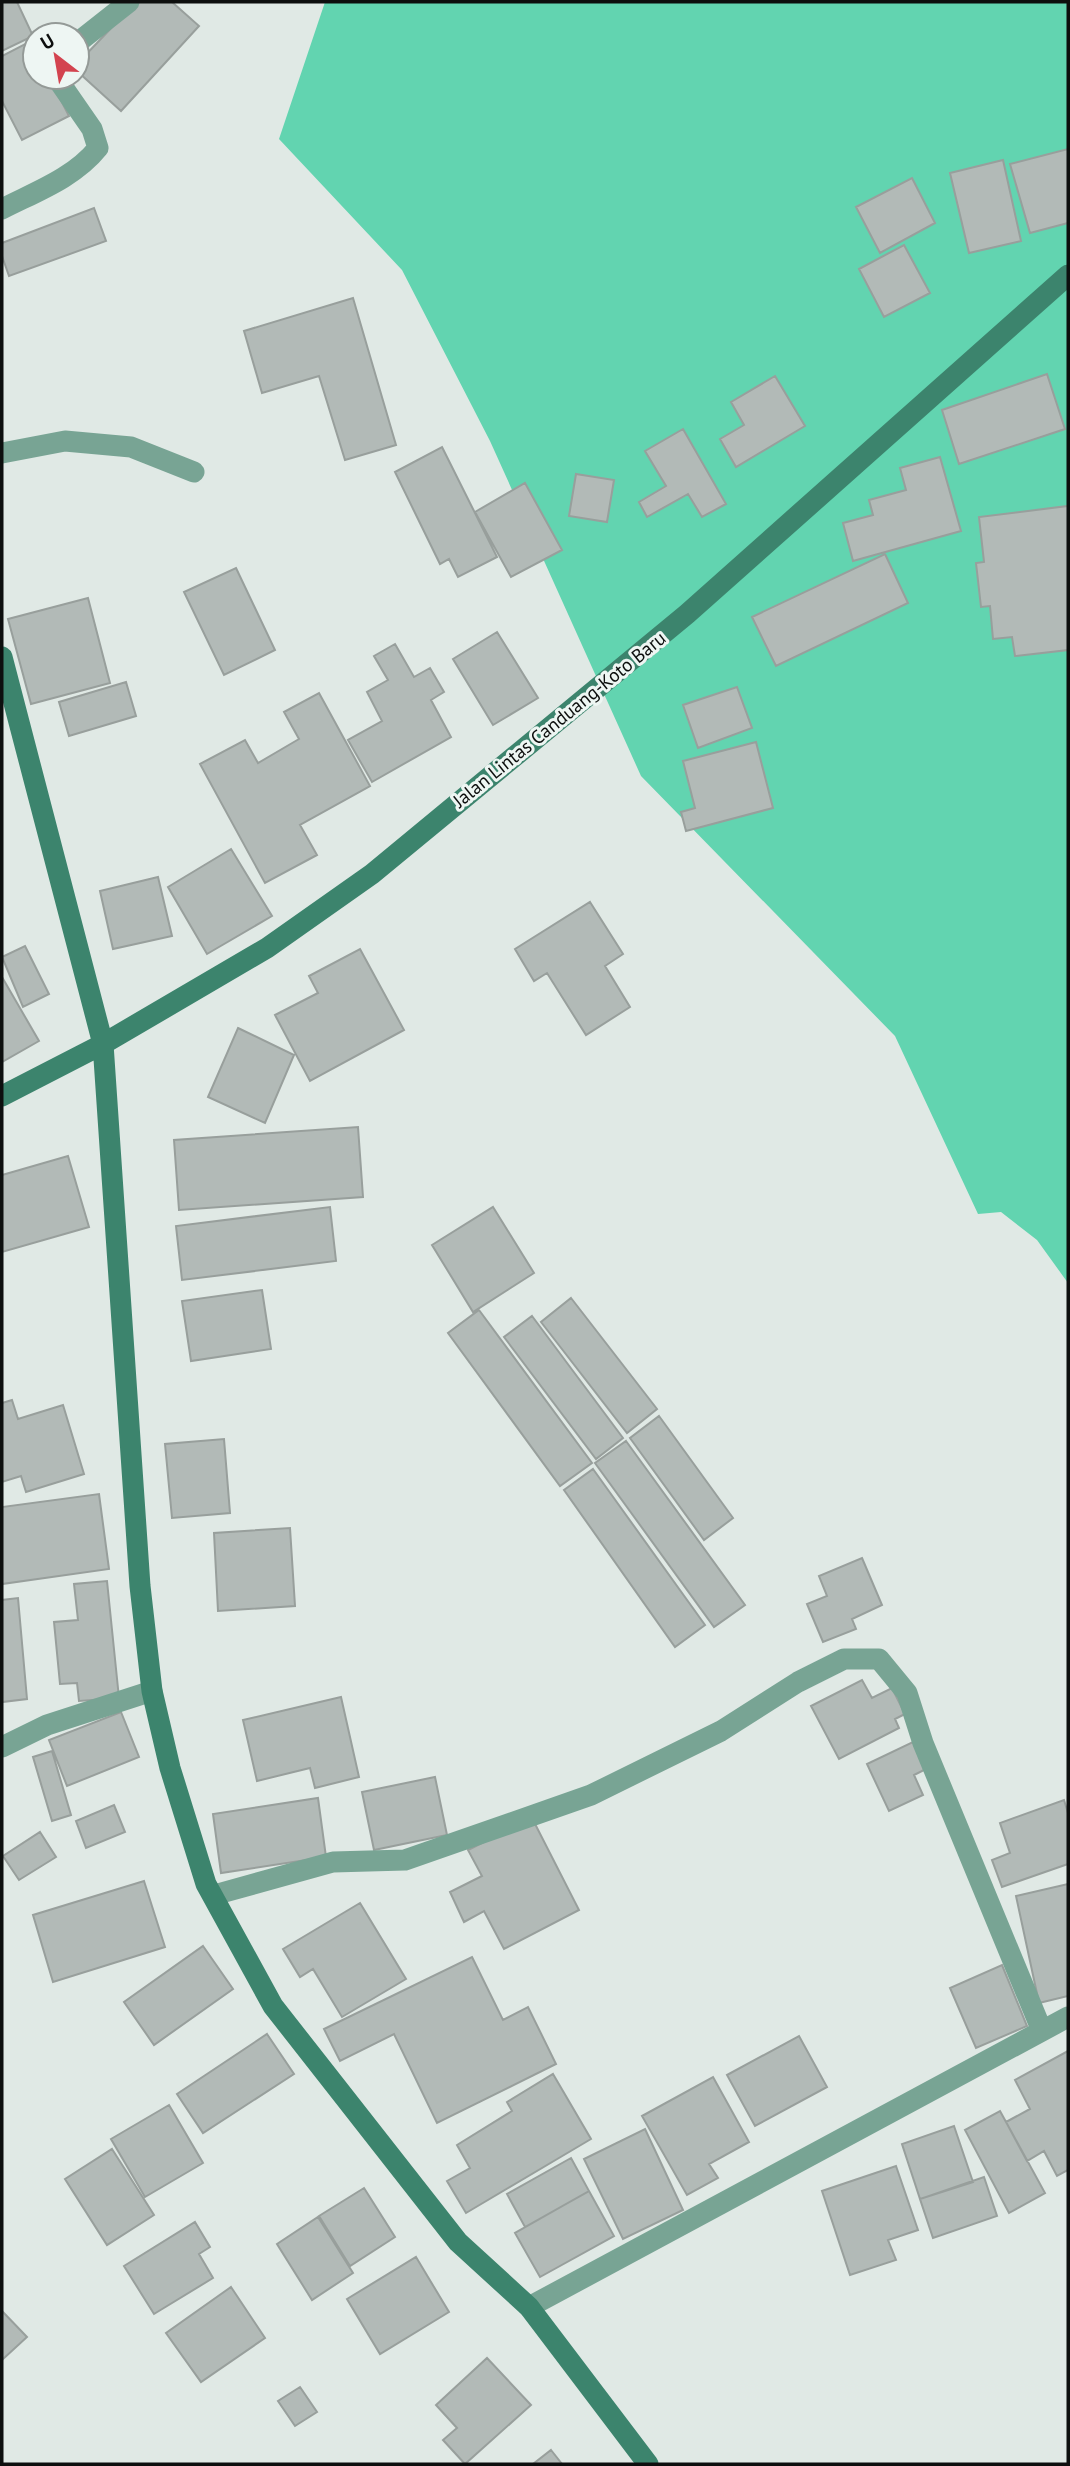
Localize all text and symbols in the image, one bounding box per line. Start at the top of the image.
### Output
north arrow [21,21,91,91]
text: U [36,28,59,55]
street label: Jalan Lintas Canduang-Koto Baru [447,626,670,813]

